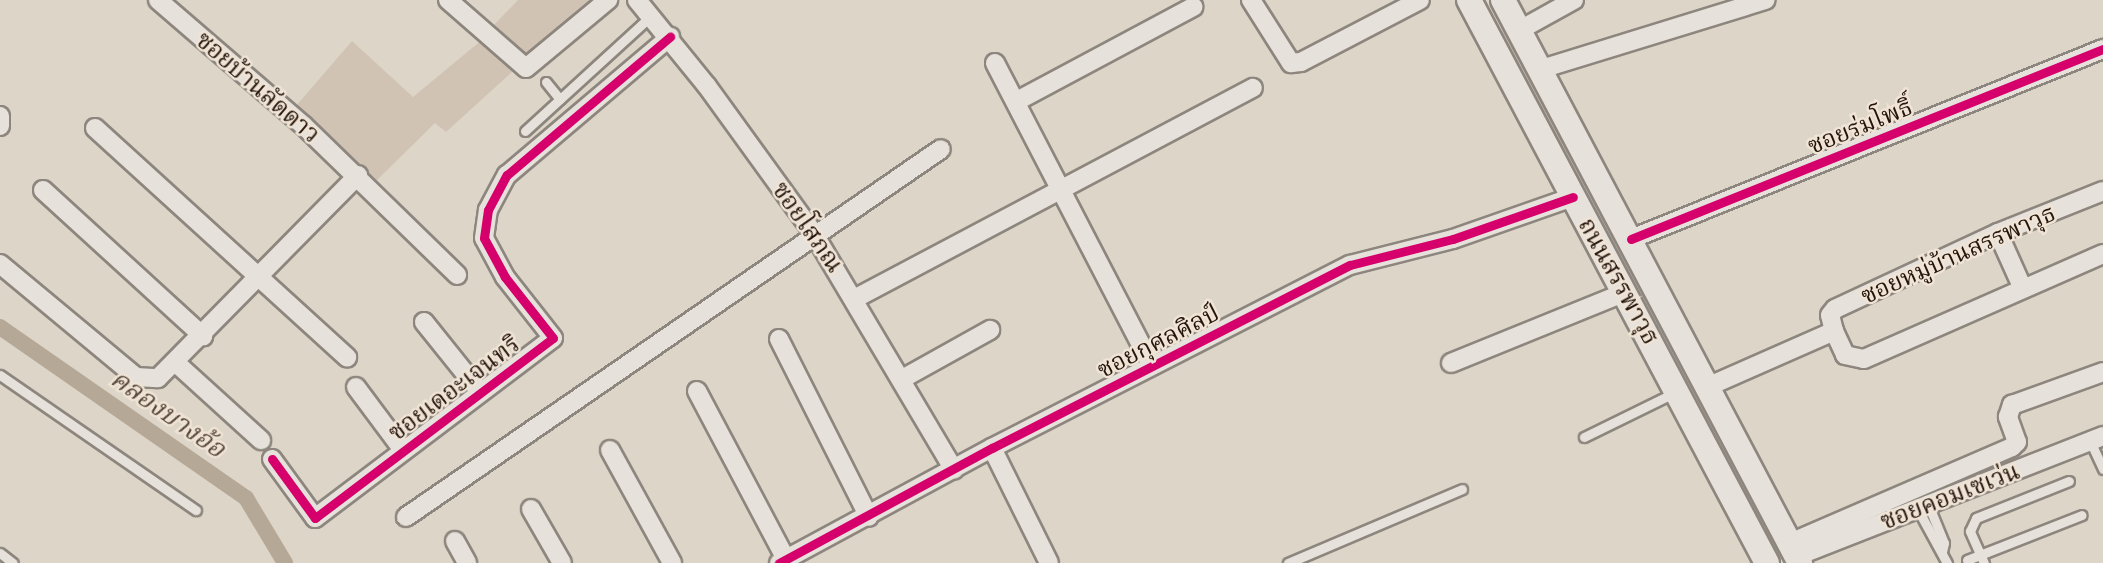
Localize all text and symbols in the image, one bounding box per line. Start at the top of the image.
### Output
street label: ซอยบ้านลัดดาว [190,25,326,149]
street label: ซอยร่มโพธิ์ [1803,92,1917,160]
street label: ซอยโสภณ [766,176,850,278]
street label: ซอยหมู่บ้านสรรพาวุธ [1856,198,2060,310]
street label: ถนนสรรพาวุธ [1572,213,1666,349]
street label: ซอยกุศลศิลป์ [1092,298,1224,384]
street label: ซอยเดอะเจนทริ [383,329,525,447]
water label: คลองบางอ้อ [105,363,231,465]
street label: ซอยคอมเซเว่น [1876,456,2024,536]

